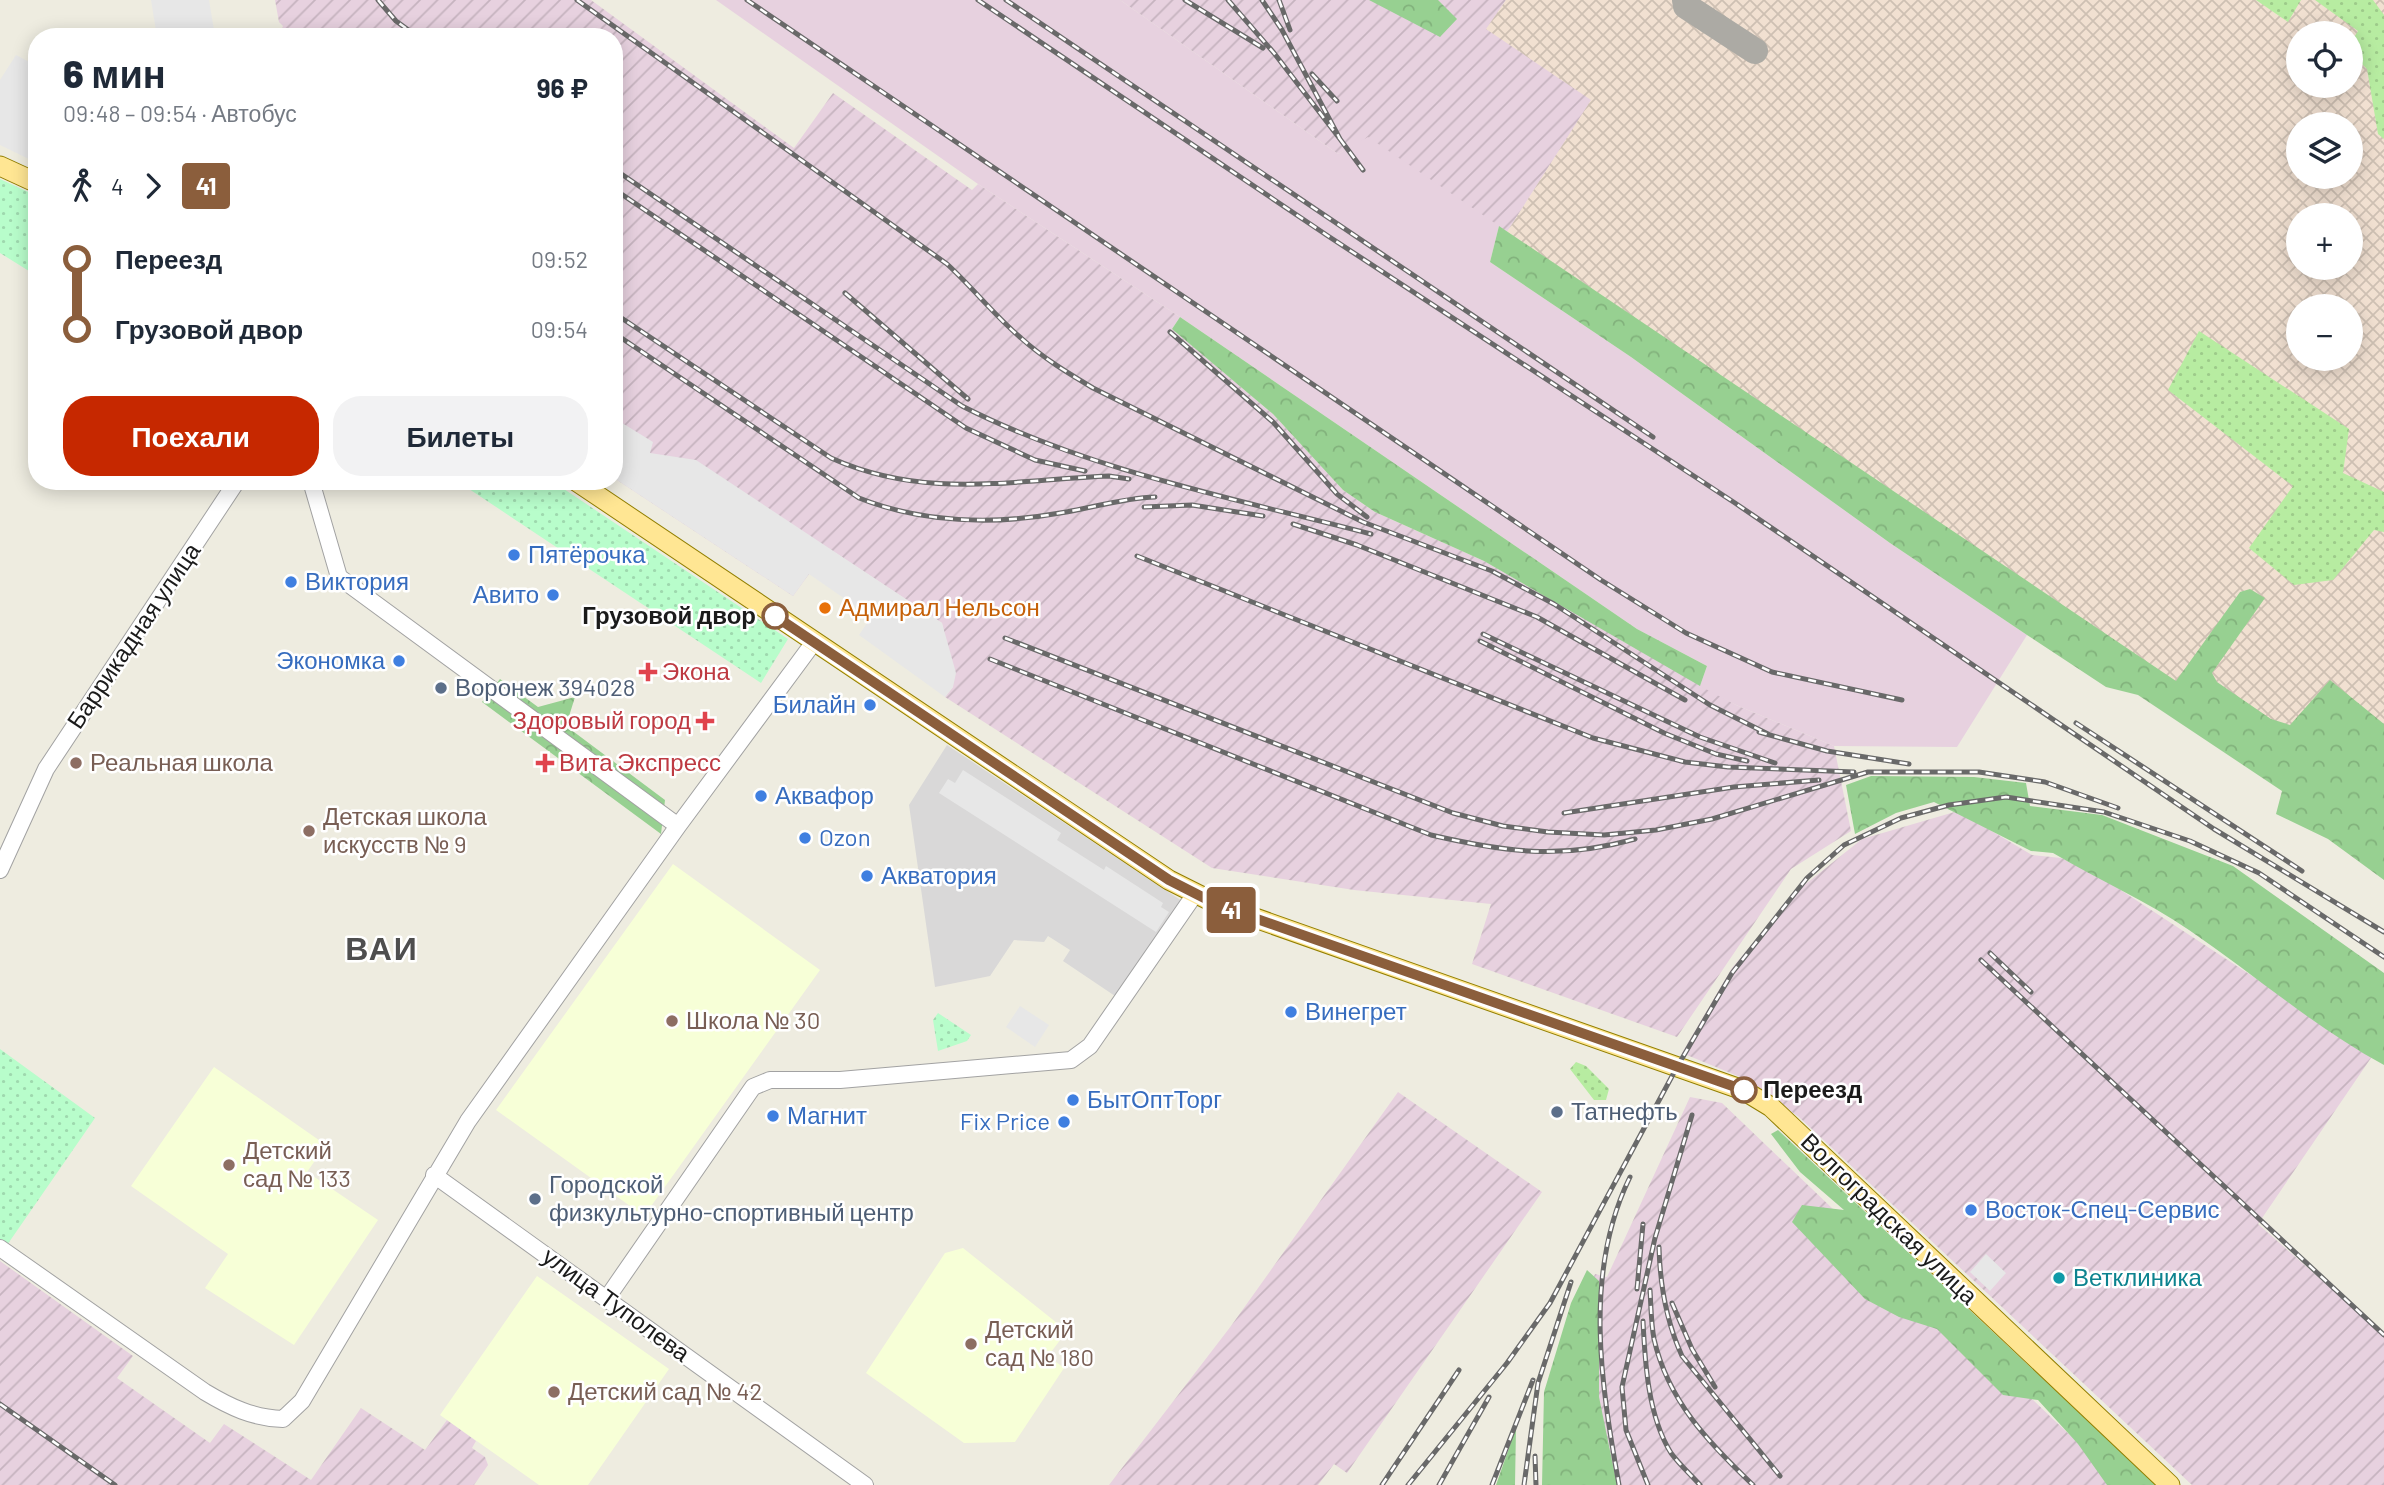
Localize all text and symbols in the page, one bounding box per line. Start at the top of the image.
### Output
map controls [2286,21,2363,371]
button: locate [2286,21,2363,98]
text: 6 мин [63,50,166,96]
text: 96 ₽ [537,72,588,103]
text: 09:48 – 09:54 · Автобус [63,99,297,127]
button: layers [2286,112,2363,189]
icon: walk [63,167,101,205]
icon: forward [134,167,172,205]
text: 41 [196,171,216,200]
text: 4 [111,172,124,200]
button: + [2286,203,2363,280]
text: Переезд [115,243,222,274]
text: 09:52 [531,245,588,273]
button: − [2286,294,2363,371]
text: Грузовой двор [115,313,303,344]
text: 09:54 [531,315,588,343]
button: Поехали [63,396,319,476]
button: Билеты [333,396,588,476]
street label: Баррикадная улица [60,536,206,734]
place label: Пятёрочка [528,539,646,568]
marker: Пятёрочка [506,547,522,563]
place label: Виктория [305,566,409,595]
marker: Виктория [283,574,299,590]
place label: Авито [473,579,539,608]
marker: Авито [545,587,561,603]
place label: Адмирал Нельсон [839,592,1040,621]
place label: Грузовой двор [582,600,756,629]
marker: Адмирал Нельсон [817,600,833,616]
marker: Грузовой двор [762,603,788,629]
place label: Экономка [276,645,386,674]
marker: Экономка [391,653,407,669]
place label: Экона [662,656,731,685]
marker: Экона [640,664,656,680]
place label: Воронеж 394028 [455,672,635,701]
marker: Воронеж 394028 [433,680,449,696]
place label: Билайн [773,689,856,718]
marker: Билайн [862,697,878,713]
place label: Здоровый город [513,705,691,734]
marker: Здоровый город [697,713,713,729]
place label: Реальная школа [90,747,273,776]
place label: Вита Экспресс [559,747,721,776]
marker: Реальная школа [68,755,84,771]
marker: Вита Экспресс [537,755,553,771]
place label: Аквафор [775,780,874,809]
marker: Аквафор [753,788,769,804]
place label: Детская школа искусств № 9 [323,801,488,858]
place label: Ozon [819,822,871,851]
marker: Детская школа искусств № 9 [301,823,317,839]
marker: Ozon [797,830,813,846]
place label: Акватория [881,860,997,889]
marker: Акватория [859,868,875,884]
line badge: 41 [1200,887,1262,933]
text: 41 [1221,895,1241,924]
district label: ВАИ [345,928,419,966]
place label: Винегрет [1305,996,1407,1025]
marker: Винегрет [1283,1004,1299,1020]
place label: Школа № 30 [686,1005,820,1034]
marker: Школа № 30 [664,1013,680,1029]
place label: Переезд [1763,1074,1862,1103]
marker: Переезд [1731,1077,1757,1103]
place label: БытОптТорг [1087,1084,1222,1113]
marker: БытОптТорг [1065,1092,1081,1108]
place label: Татнефть [1571,1096,1678,1125]
place label: Магнит [787,1100,867,1129]
marker: Татнефть [1549,1104,1565,1120]
place label: Fix Price [960,1106,1050,1135]
marker: Магнит [765,1108,781,1124]
marker: Fix Price [1056,1114,1072,1130]
street label: Волгоградская улица [1796,1126,1985,1310]
place label: Детский сад № 133 [243,1135,351,1192]
marker: Детский сад № 133 [221,1157,237,1173]
place label: Городской физкультурно-спортивный центр [549,1169,914,1226]
marker: Городской физкультурно-спортивный центр [527,1191,543,1207]
place label: Восток-Спец-Сервис [1985,1194,2219,1223]
marker: Восток-Спец-Сервис [1963,1202,1979,1218]
street label: улица Туполева [538,1241,697,1367]
place label: Ветклиника [2073,1262,2202,1291]
marker: Ветклиника [2051,1270,2067,1286]
place label: Детский сад № 180 [985,1314,1094,1371]
marker: Детский сад № 180 [963,1336,979,1352]
place label: Детский сад № 42 [568,1376,762,1405]
marker: Детский сад № 42 [546,1384,562,1400]

